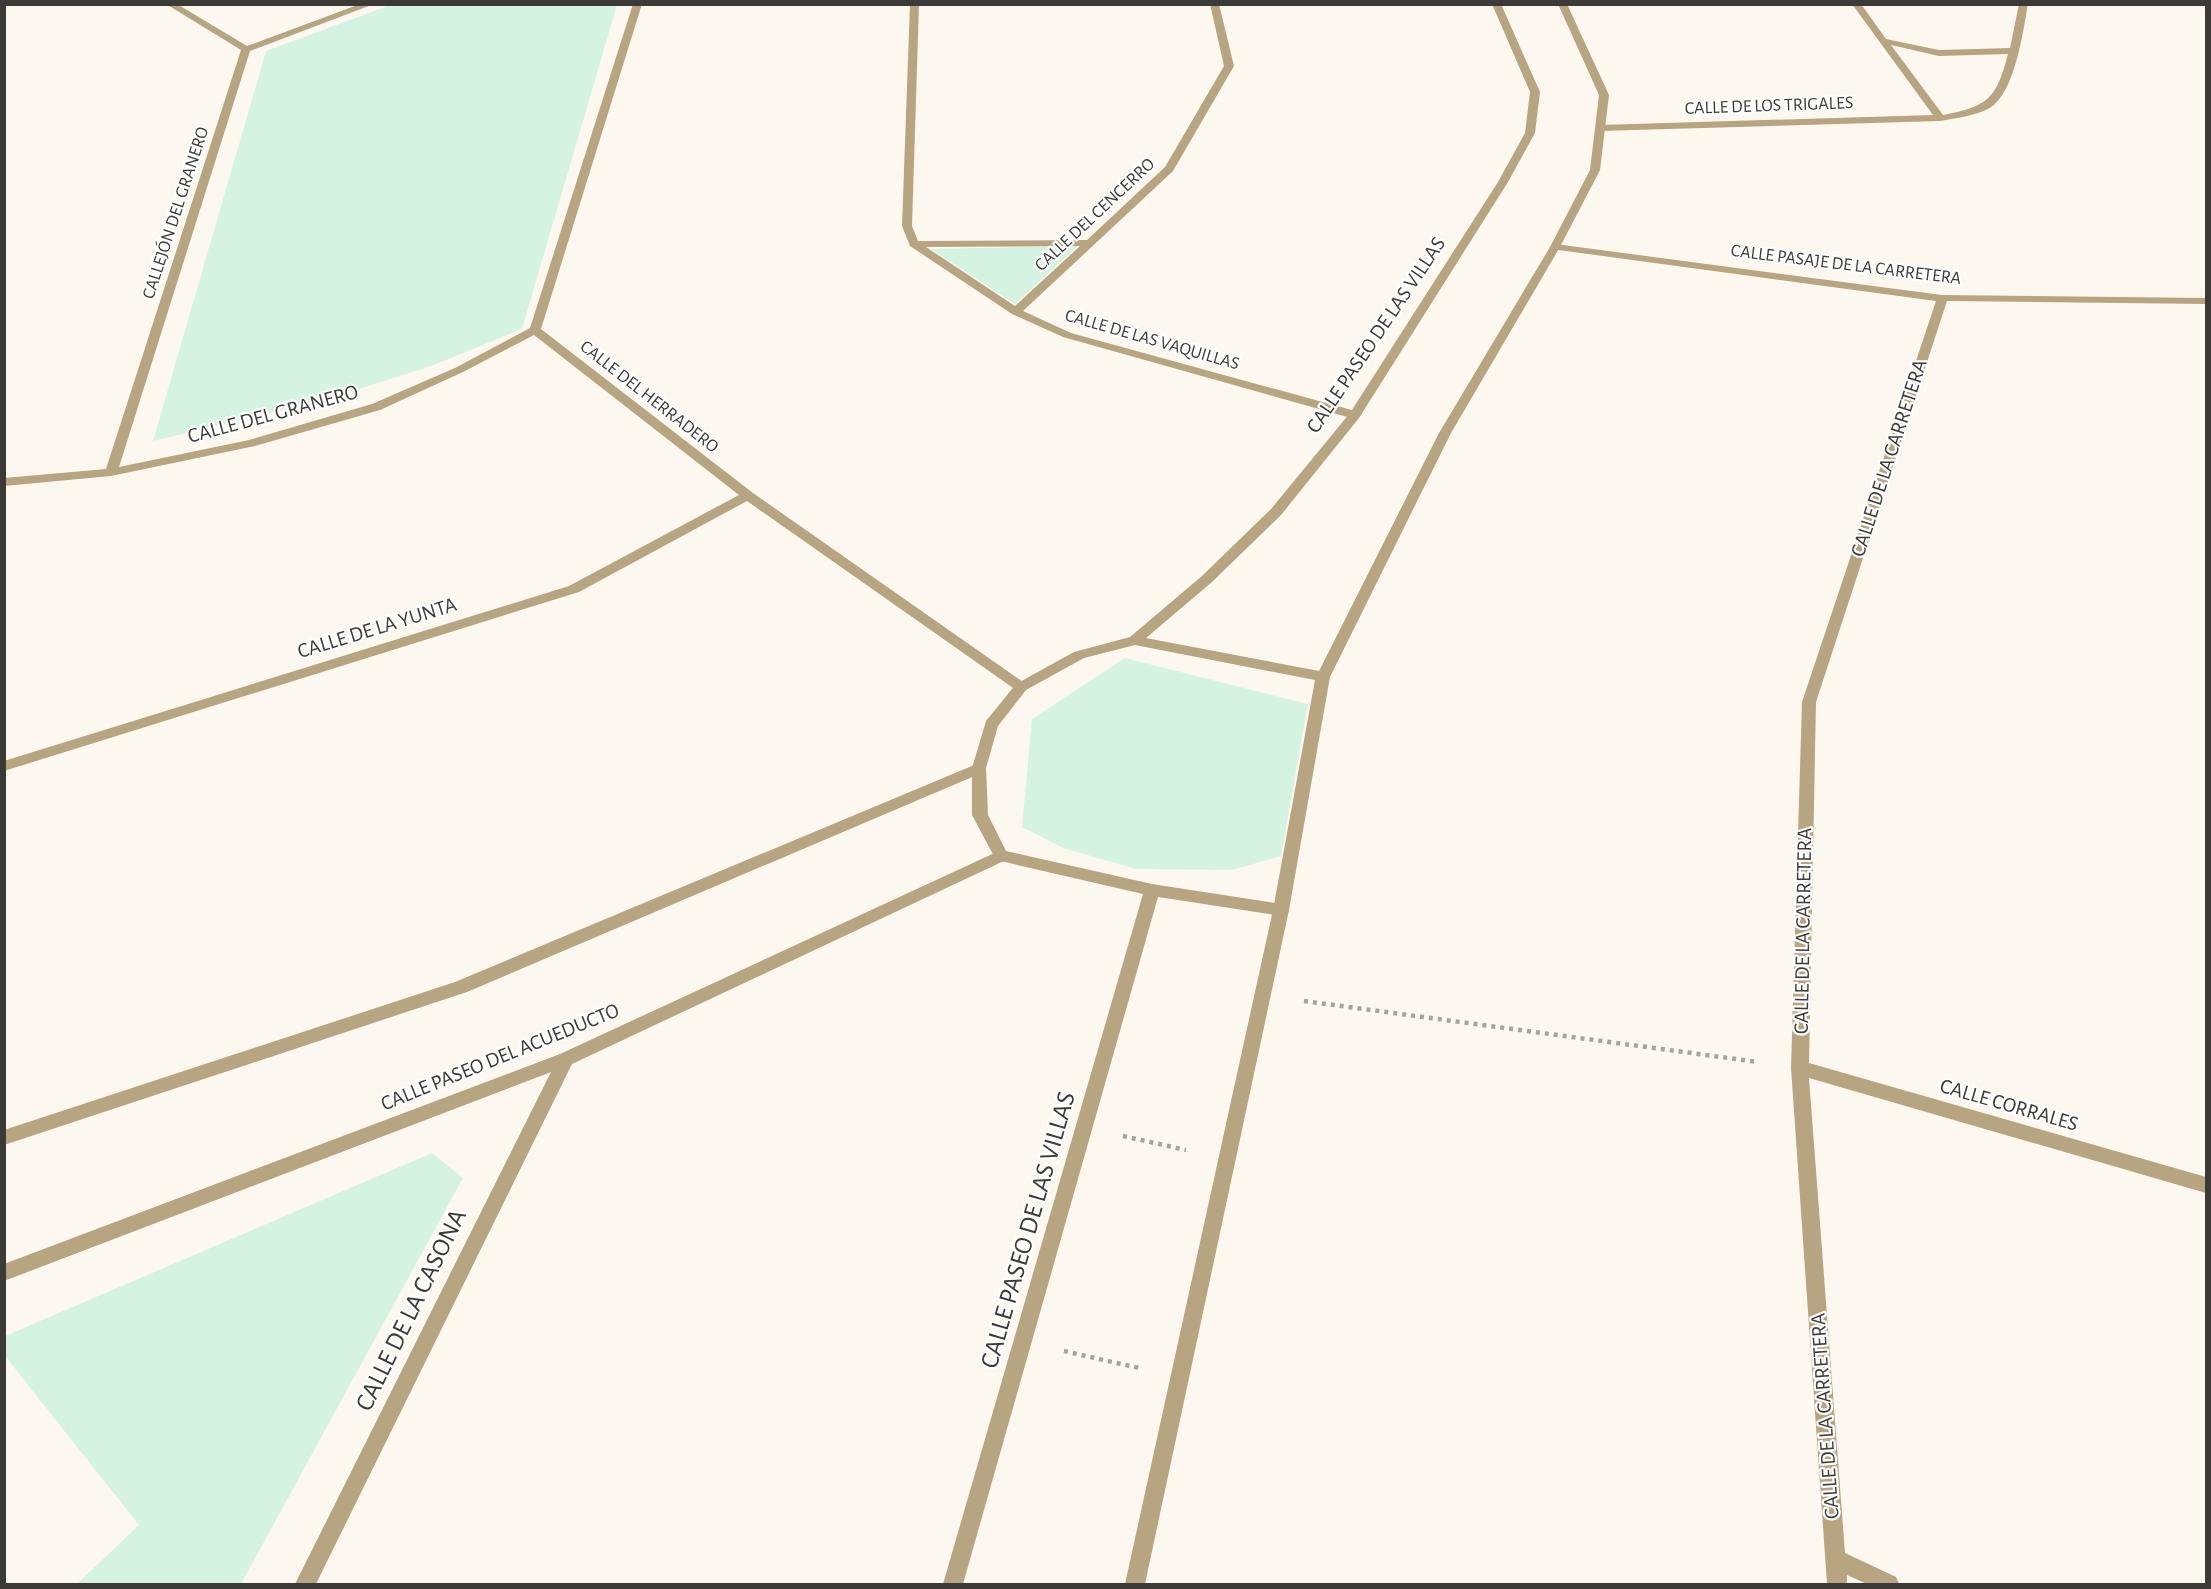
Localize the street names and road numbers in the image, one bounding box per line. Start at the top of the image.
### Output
street label: CALLE DE LOS TRIGALES [1684,94,1854,118]
street label: CALLEJÓN DEL GRANERO [137,124,212,301]
street label: CALLE DEL CENCERRO [1032,155,1158,275]
street label: CALLE PASEO DE LAS VILLAS [1303,233,1449,437]
street label: CALLE PASAJE DE LA CARRETERA [1730,242,1963,288]
street label: CALLE DE LAS VAQUILLAS [1063,306,1241,374]
street label: CALLE DEL HERRADERO [576,338,722,456]
street label: CALLE DE LA CARRETERA [1847,357,1931,559]
street label: CALLE DEL GRANERO [185,381,361,447]
street label: CALLE DE LA YUNTA [295,594,459,662]
street label: CALLE DE LA CARRETERA [1791,828,1815,1034]
street label: CALLE PASEO DEL ACUEDUCTO [378,1000,622,1114]
street label: CALLE CORRALES [1938,1075,2080,1135]
street label: CALLE PASEO DE LAS VILLAS [976,1089,1080,1371]
street label: CALLE DE LA CASONA [351,1205,471,1415]
street label: CALLE DE LA CARRETERA [1807,1312,1843,1520]

